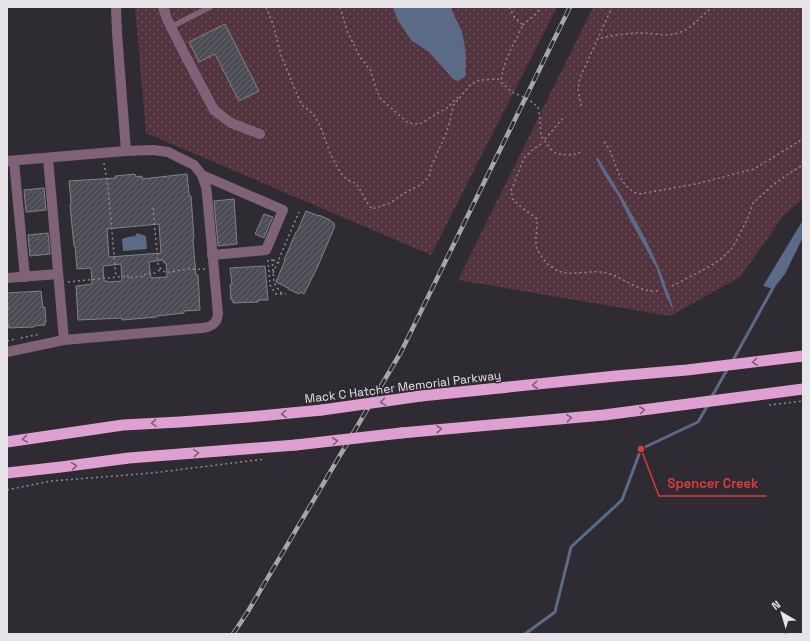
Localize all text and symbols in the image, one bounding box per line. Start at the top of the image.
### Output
one-way arrow [752,357,758,366]
street label: Mack C Hatcher Memorial Parkway [304,367,502,407]
one-way arrow [532,380,538,389]
one-way arrow [380,397,386,406]
one-way arrow [639,406,645,415]
one-way arrow [281,409,287,418]
one-way arrow [566,413,572,422]
one-way arrow [151,419,157,427]
one-way arrow [436,425,443,434]
one-way arrow [22,434,28,443]
one-way arrow [332,436,338,445]
one-way arrow [193,449,199,458]
one-way arrow [71,462,77,471]
callout: Spencer Creek [659,471,766,496]
text: Spencer Creek [668,475,759,492]
north arrow [762,593,802,633]
text: N [769,597,783,613]

